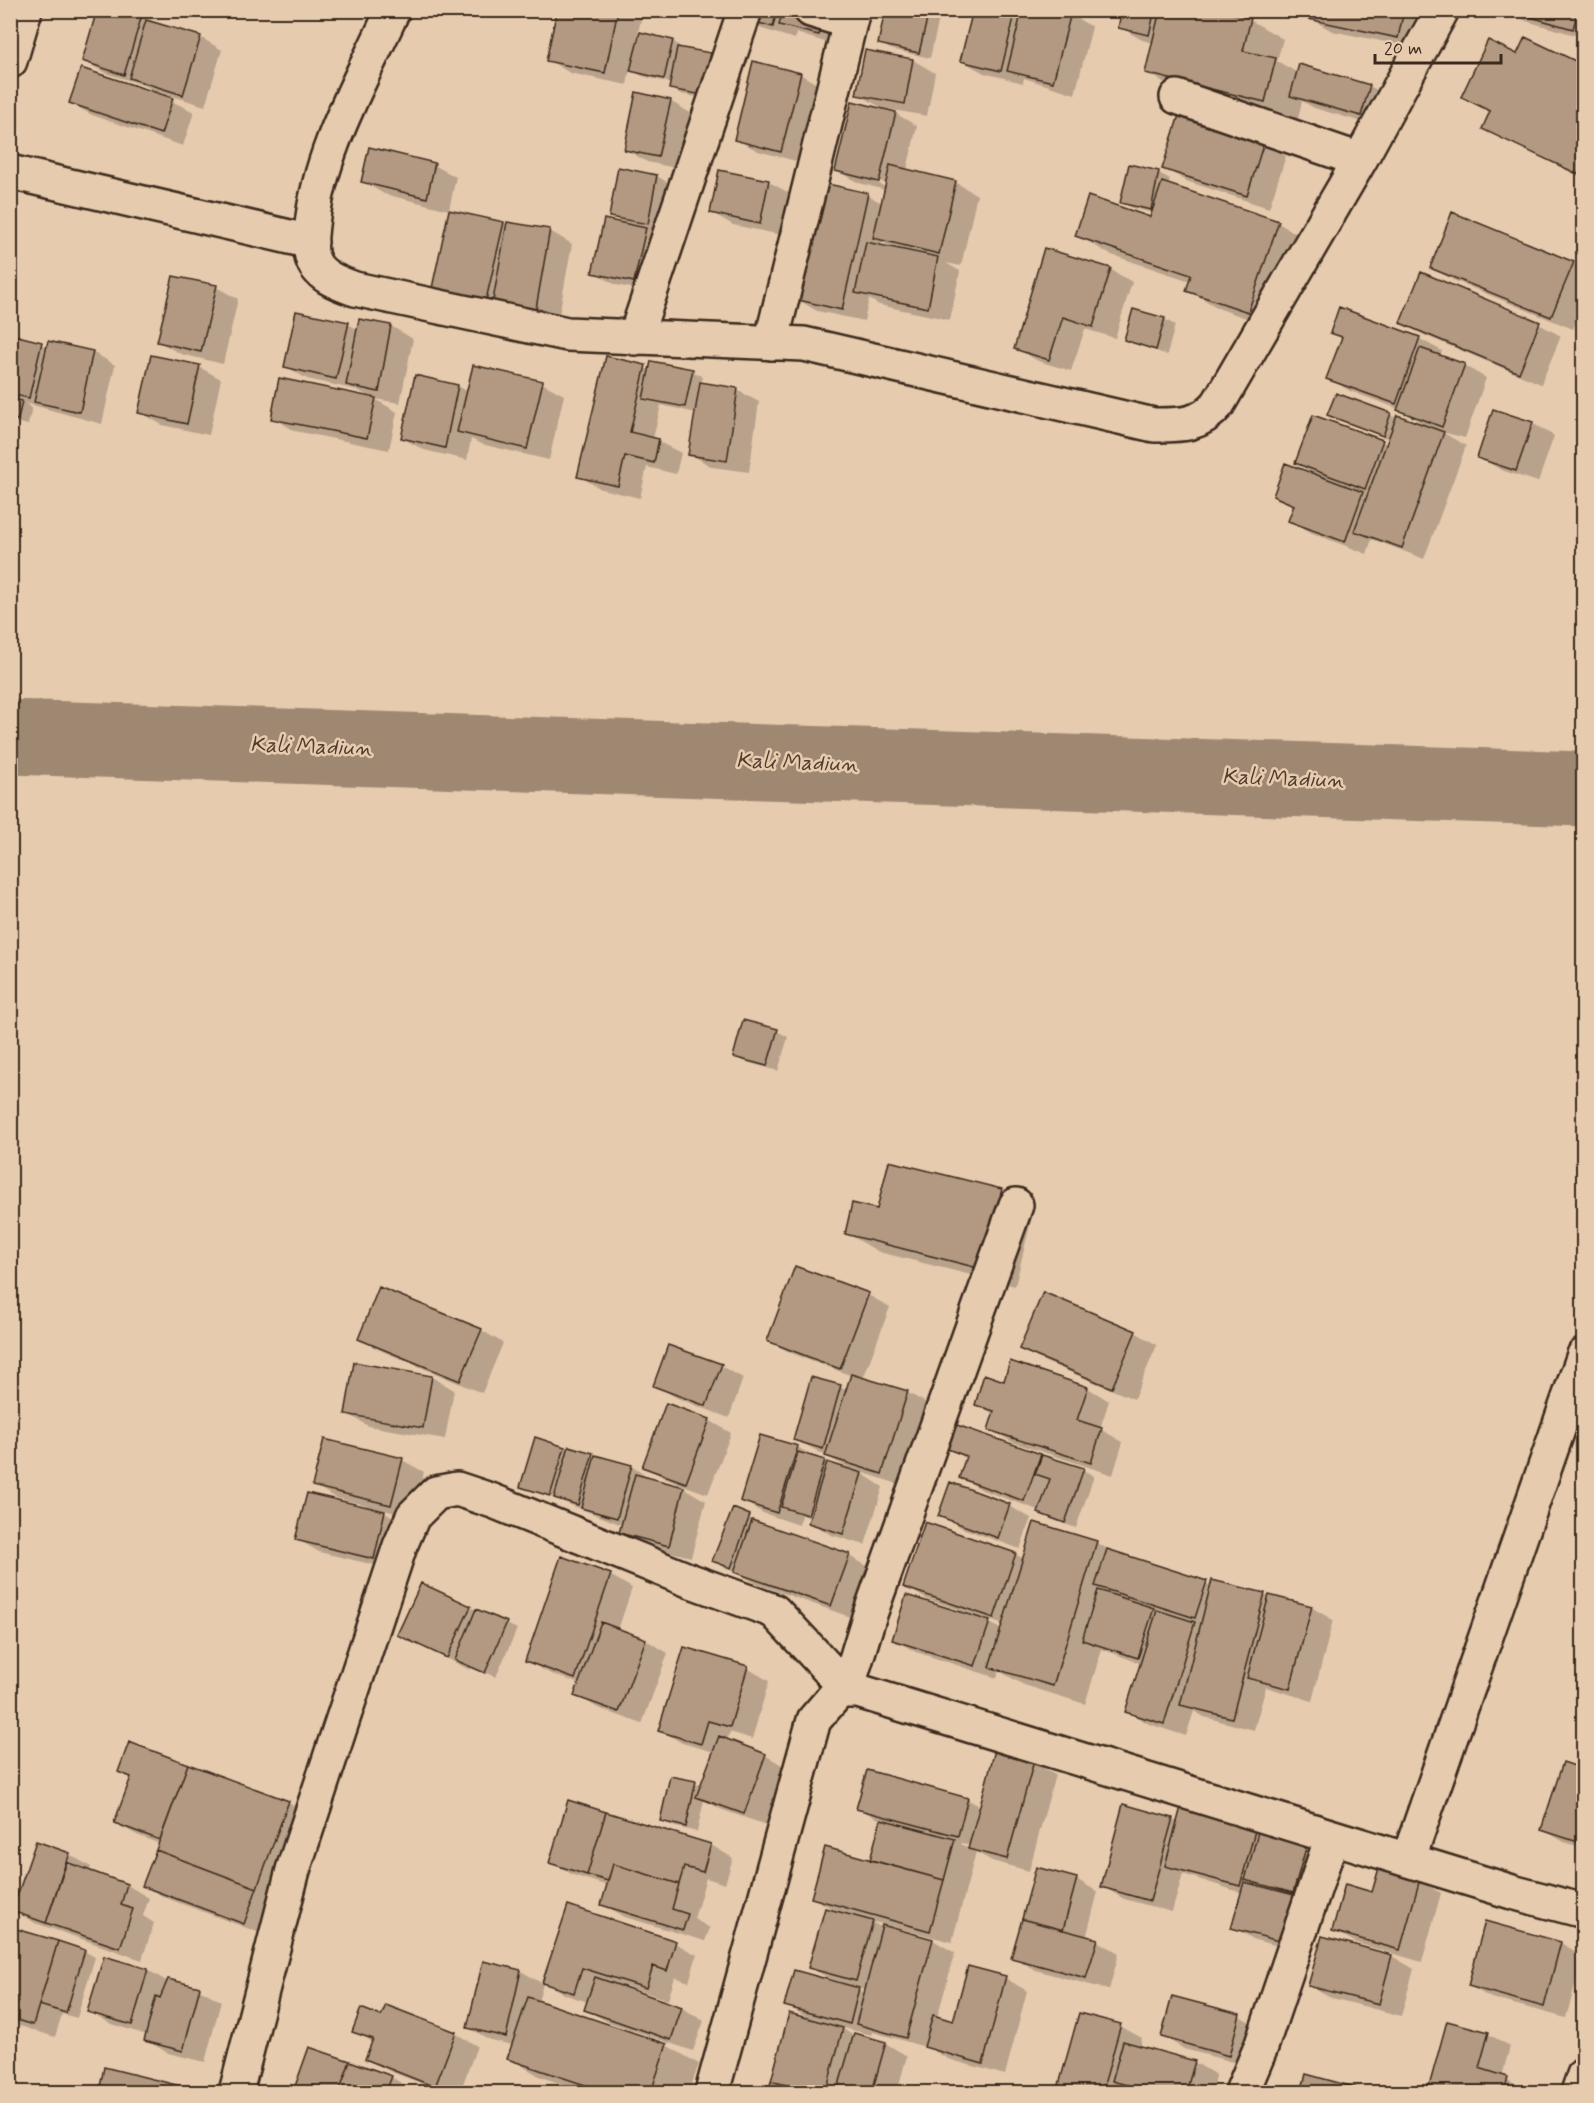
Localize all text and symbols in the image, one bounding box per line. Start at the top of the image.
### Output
scale bar [1375,27,1501,65]
text: 20 m [1384,37,1422,61]
water label: Kali Madiun [249,731,373,763]
water label: Kali Madiun [735,747,859,779]
water label: Kali Madiun [1221,763,1345,795]

